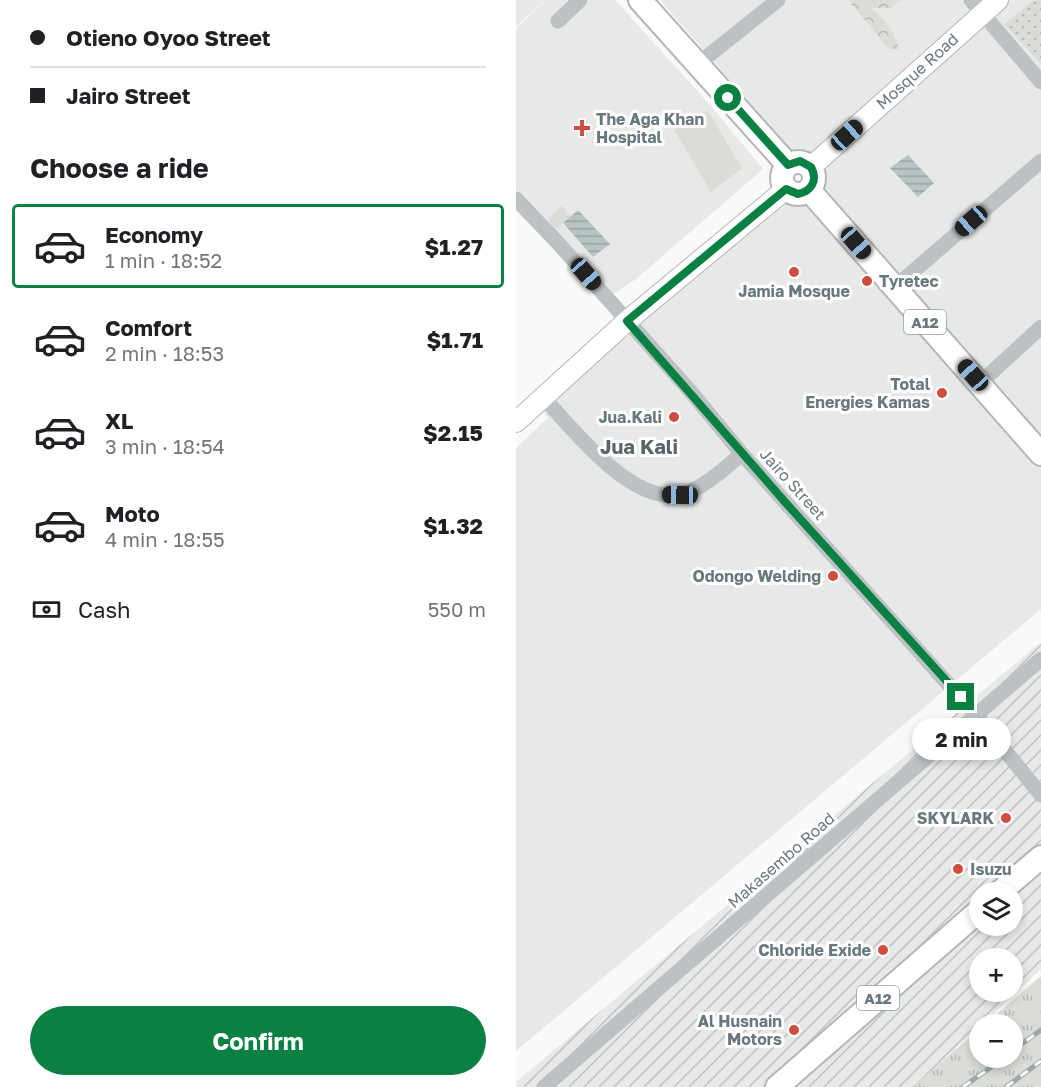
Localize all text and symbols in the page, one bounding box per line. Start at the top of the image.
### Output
text: Otieno Oyoo Street [66,24,271,51]
street label: Mosque Road [872,29,962,113]
text: Jairo Street [66,82,191,109]
route start [714,84,741,111]
place label: The Aga Khan Hospital [596,109,704,147]
car [828,116,866,154]
marker: The Aga Khan Hospital [573,119,591,137]
text: Choose a ride [30,152,209,184]
car [952,202,990,240]
icon: car [33,219,87,273]
text: Economy [105,221,203,248]
car [837,224,875,262]
text: $1.27 [424,233,483,260]
text: 1 min · 18:52 [105,248,222,272]
car [567,255,605,293]
marker: Jamia Mosque [787,265,801,279]
place label: Tyretec [879,271,939,291]
marker: Tyretec [860,274,874,288]
place label: Jamia Mosque [738,281,850,301]
road number: A12 [904,310,946,334]
icon: car [33,312,87,366]
text: Comfort [105,314,192,341]
text: $1.71 [427,326,483,353]
text: 2 min · 18:53 [105,341,224,365]
car [954,356,992,394]
place label: Total Energies Kamas [805,374,931,412]
marker: Total Energies Kamas [935,386,949,400]
icon: car [33,405,87,459]
text: XL [105,407,133,434]
place label: Jua.Kali [598,407,662,427]
marker: Jua.Kali [667,410,681,424]
text: $2.15 [423,419,483,446]
text: 3 min · 18:54 [105,434,225,458]
district label: Jua Kali [600,434,678,458]
street label: Jairo Street [756,444,830,524]
car [662,486,698,504]
icon: car [33,498,87,552]
text: Moto [105,500,160,527]
text: $1.32 [423,512,483,539]
text: 4 min · 18:55 [105,527,225,551]
place label: Odongo Welding [692,566,821,586]
marker: Odongo Welding [826,569,840,583]
icon: cash [30,593,63,626]
text: Cash [78,596,131,623]
text: 550 m [428,597,486,621]
route end [947,683,974,710]
callout: 2 min [912,718,1010,760]
text: 2 min [935,727,988,751]
street label: Makasembo Road [723,808,839,912]
place label: SKYLARK [917,808,994,828]
marker: SKYLARK [999,811,1013,825]
place label: Isuzu [970,859,1012,879]
marker: Isuzu [951,862,965,876]
map controls [969,882,1023,1068]
button: layers [969,882,1023,936]
place label: Chloride Exide [758,940,871,960]
marker: Chloride Exide [876,943,890,957]
button: + [969,948,1023,1002]
road number: A12 [857,986,899,1010]
button: Confirm [30,1006,486,1075]
place label: Al Husnain Motors [698,1011,782,1049]
button: − [969,1014,1023,1068]
marker: Al Husnain Motors [787,1023,801,1037]

